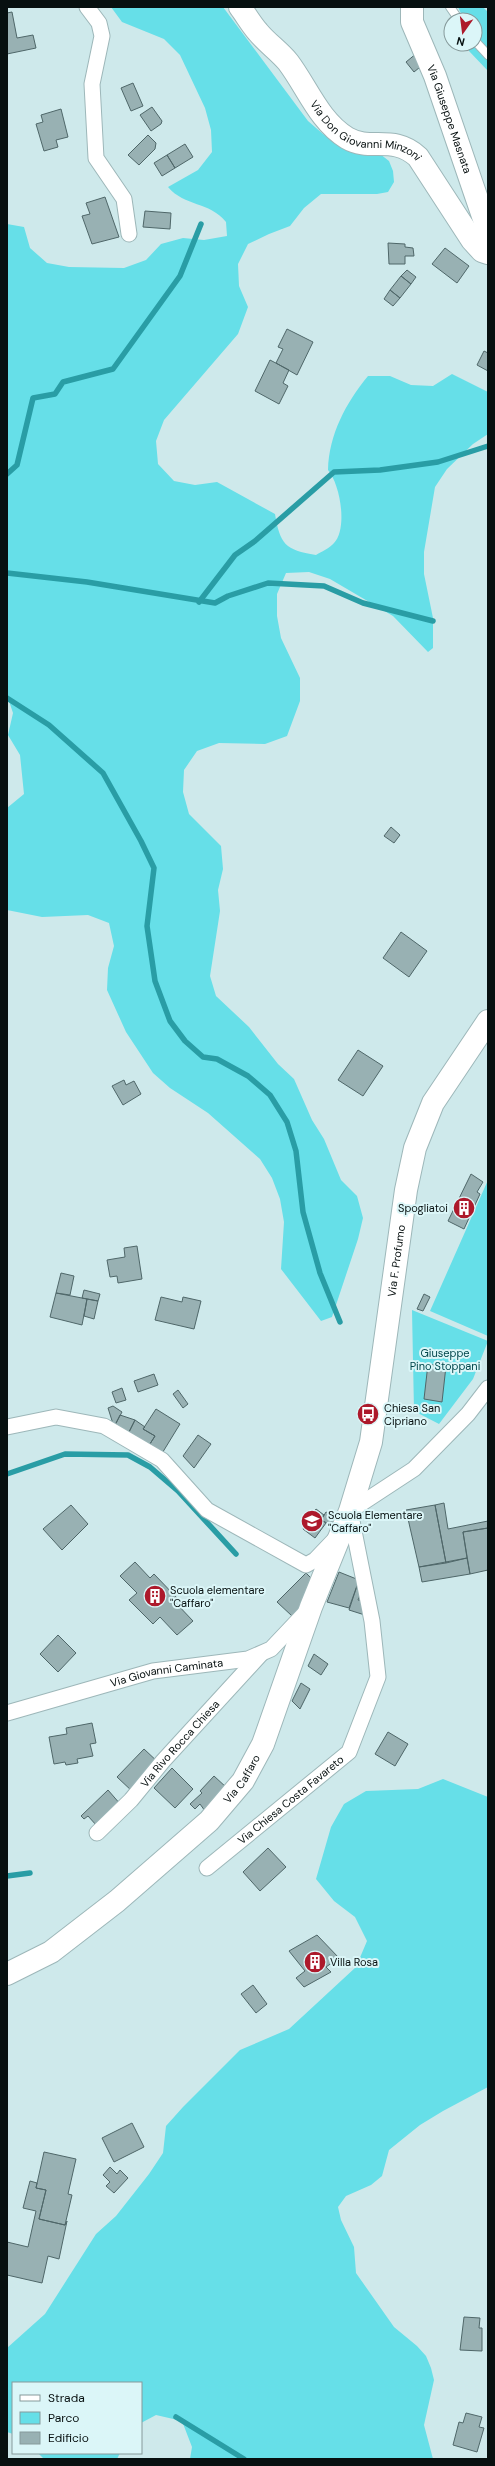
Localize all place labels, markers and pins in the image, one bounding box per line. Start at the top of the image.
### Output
building icon: Spogliatoi [451,1195,477,1221]
place label: Spogliatoi [398,1201,448,1215]
bus stop icon: Chiesa San Cipriano [355,1401,381,1427]
place label: Chiesa San Cipriano [384,1401,440,1428]
school or university icon: Scuola Elementare "Caffaro" [299,1508,325,1534]
place label: Scuola Elementare "Caffaro" [328,1508,423,1535]
building icon: Scuola elementare "Caffaro" [142,1583,168,1609]
place label: Scuola elementare "Caffaro" [170,1583,265,1610]
building icon: Villa Rosa [302,1949,328,1975]
place label: Villa Rosa [330,1955,378,1969]

